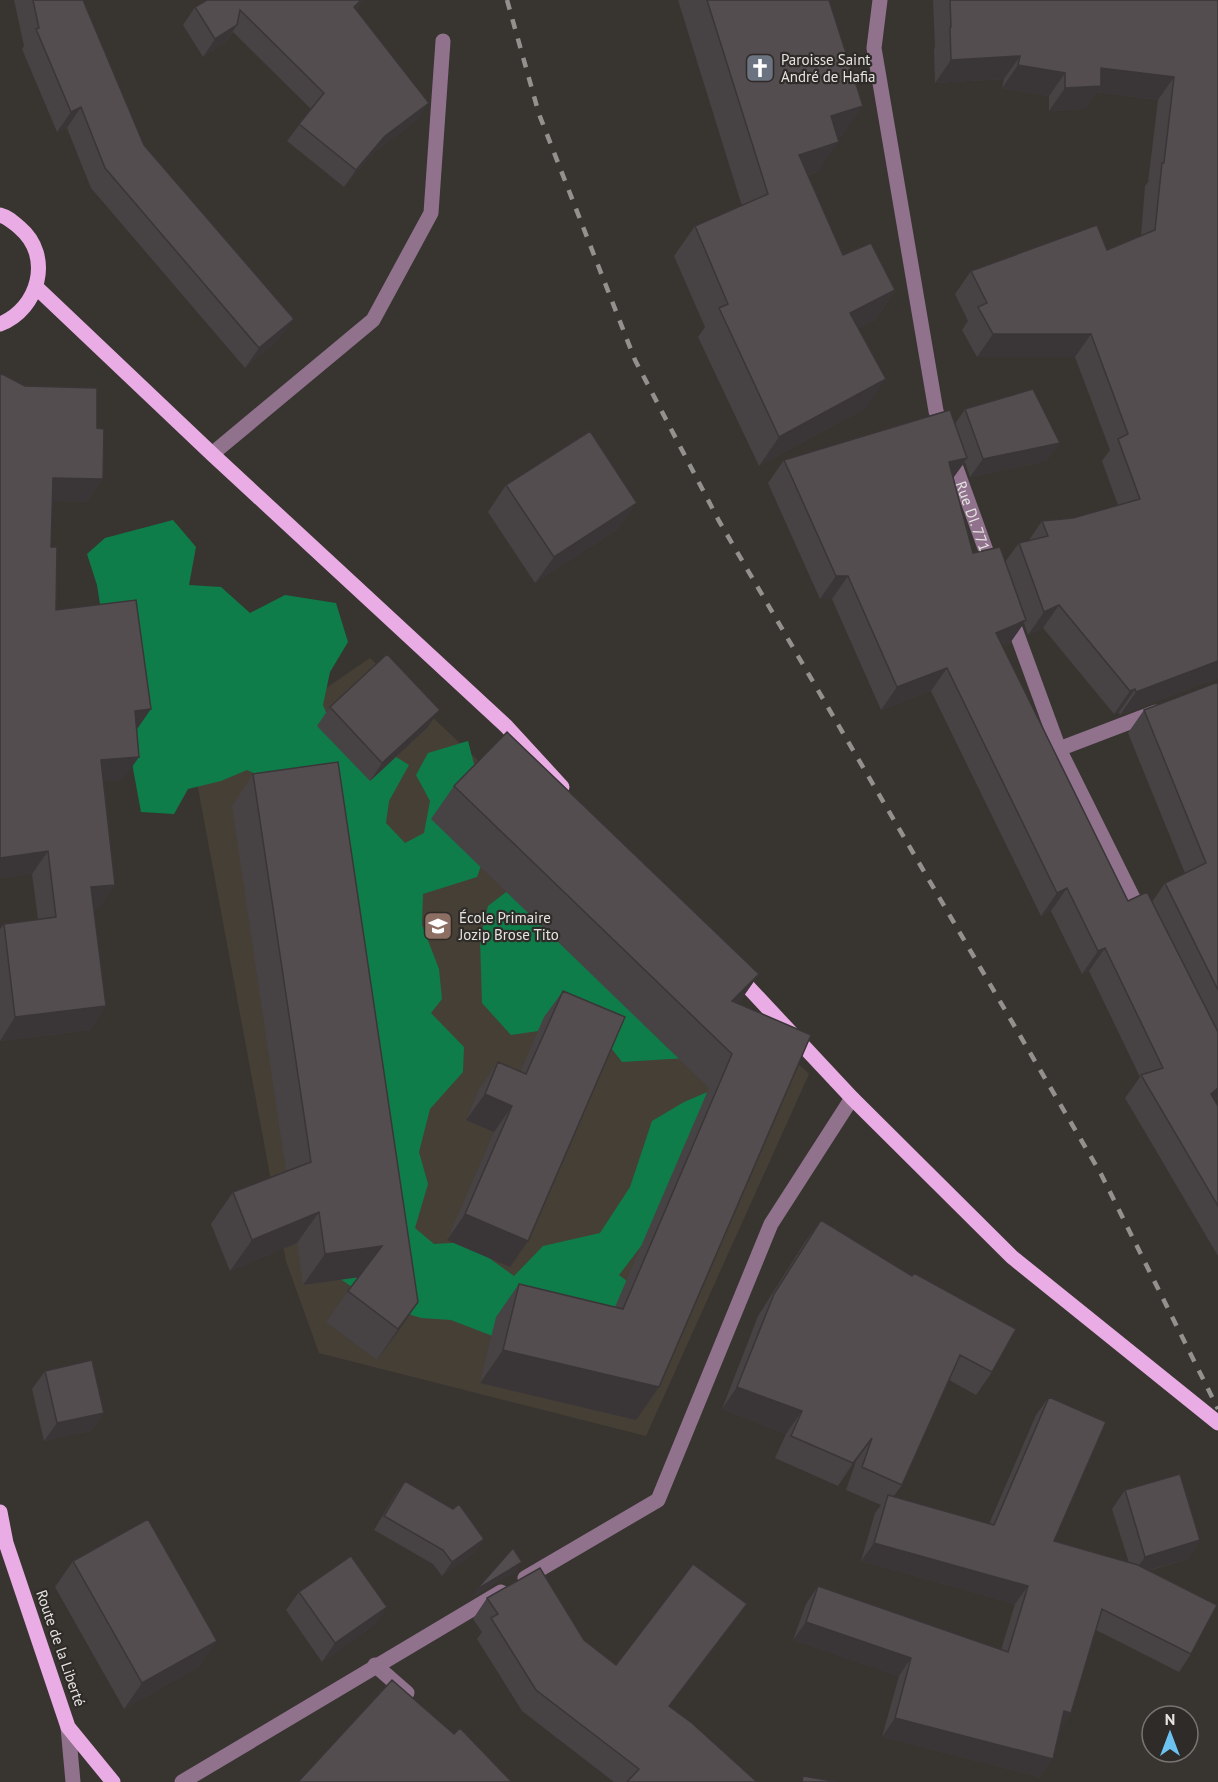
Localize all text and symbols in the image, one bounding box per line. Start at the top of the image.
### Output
place label: Paroisse Saint André de Hafia [781,50,876,86]
church icon: Paroisse Saint André de Hafia [744,52,776,84]
street label: Rue DI. 771 [952,478,995,554]
place label: École Primaire Jozip Brose Tito [458,908,559,944]
school or university icon: École Primaire Jozip Brose Tito [422,910,454,942]
street label: Route de la Liberté [32,1587,90,1709]
north arrow [1140,1704,1200,1764]
text: N [1165,1709,1175,1729]

